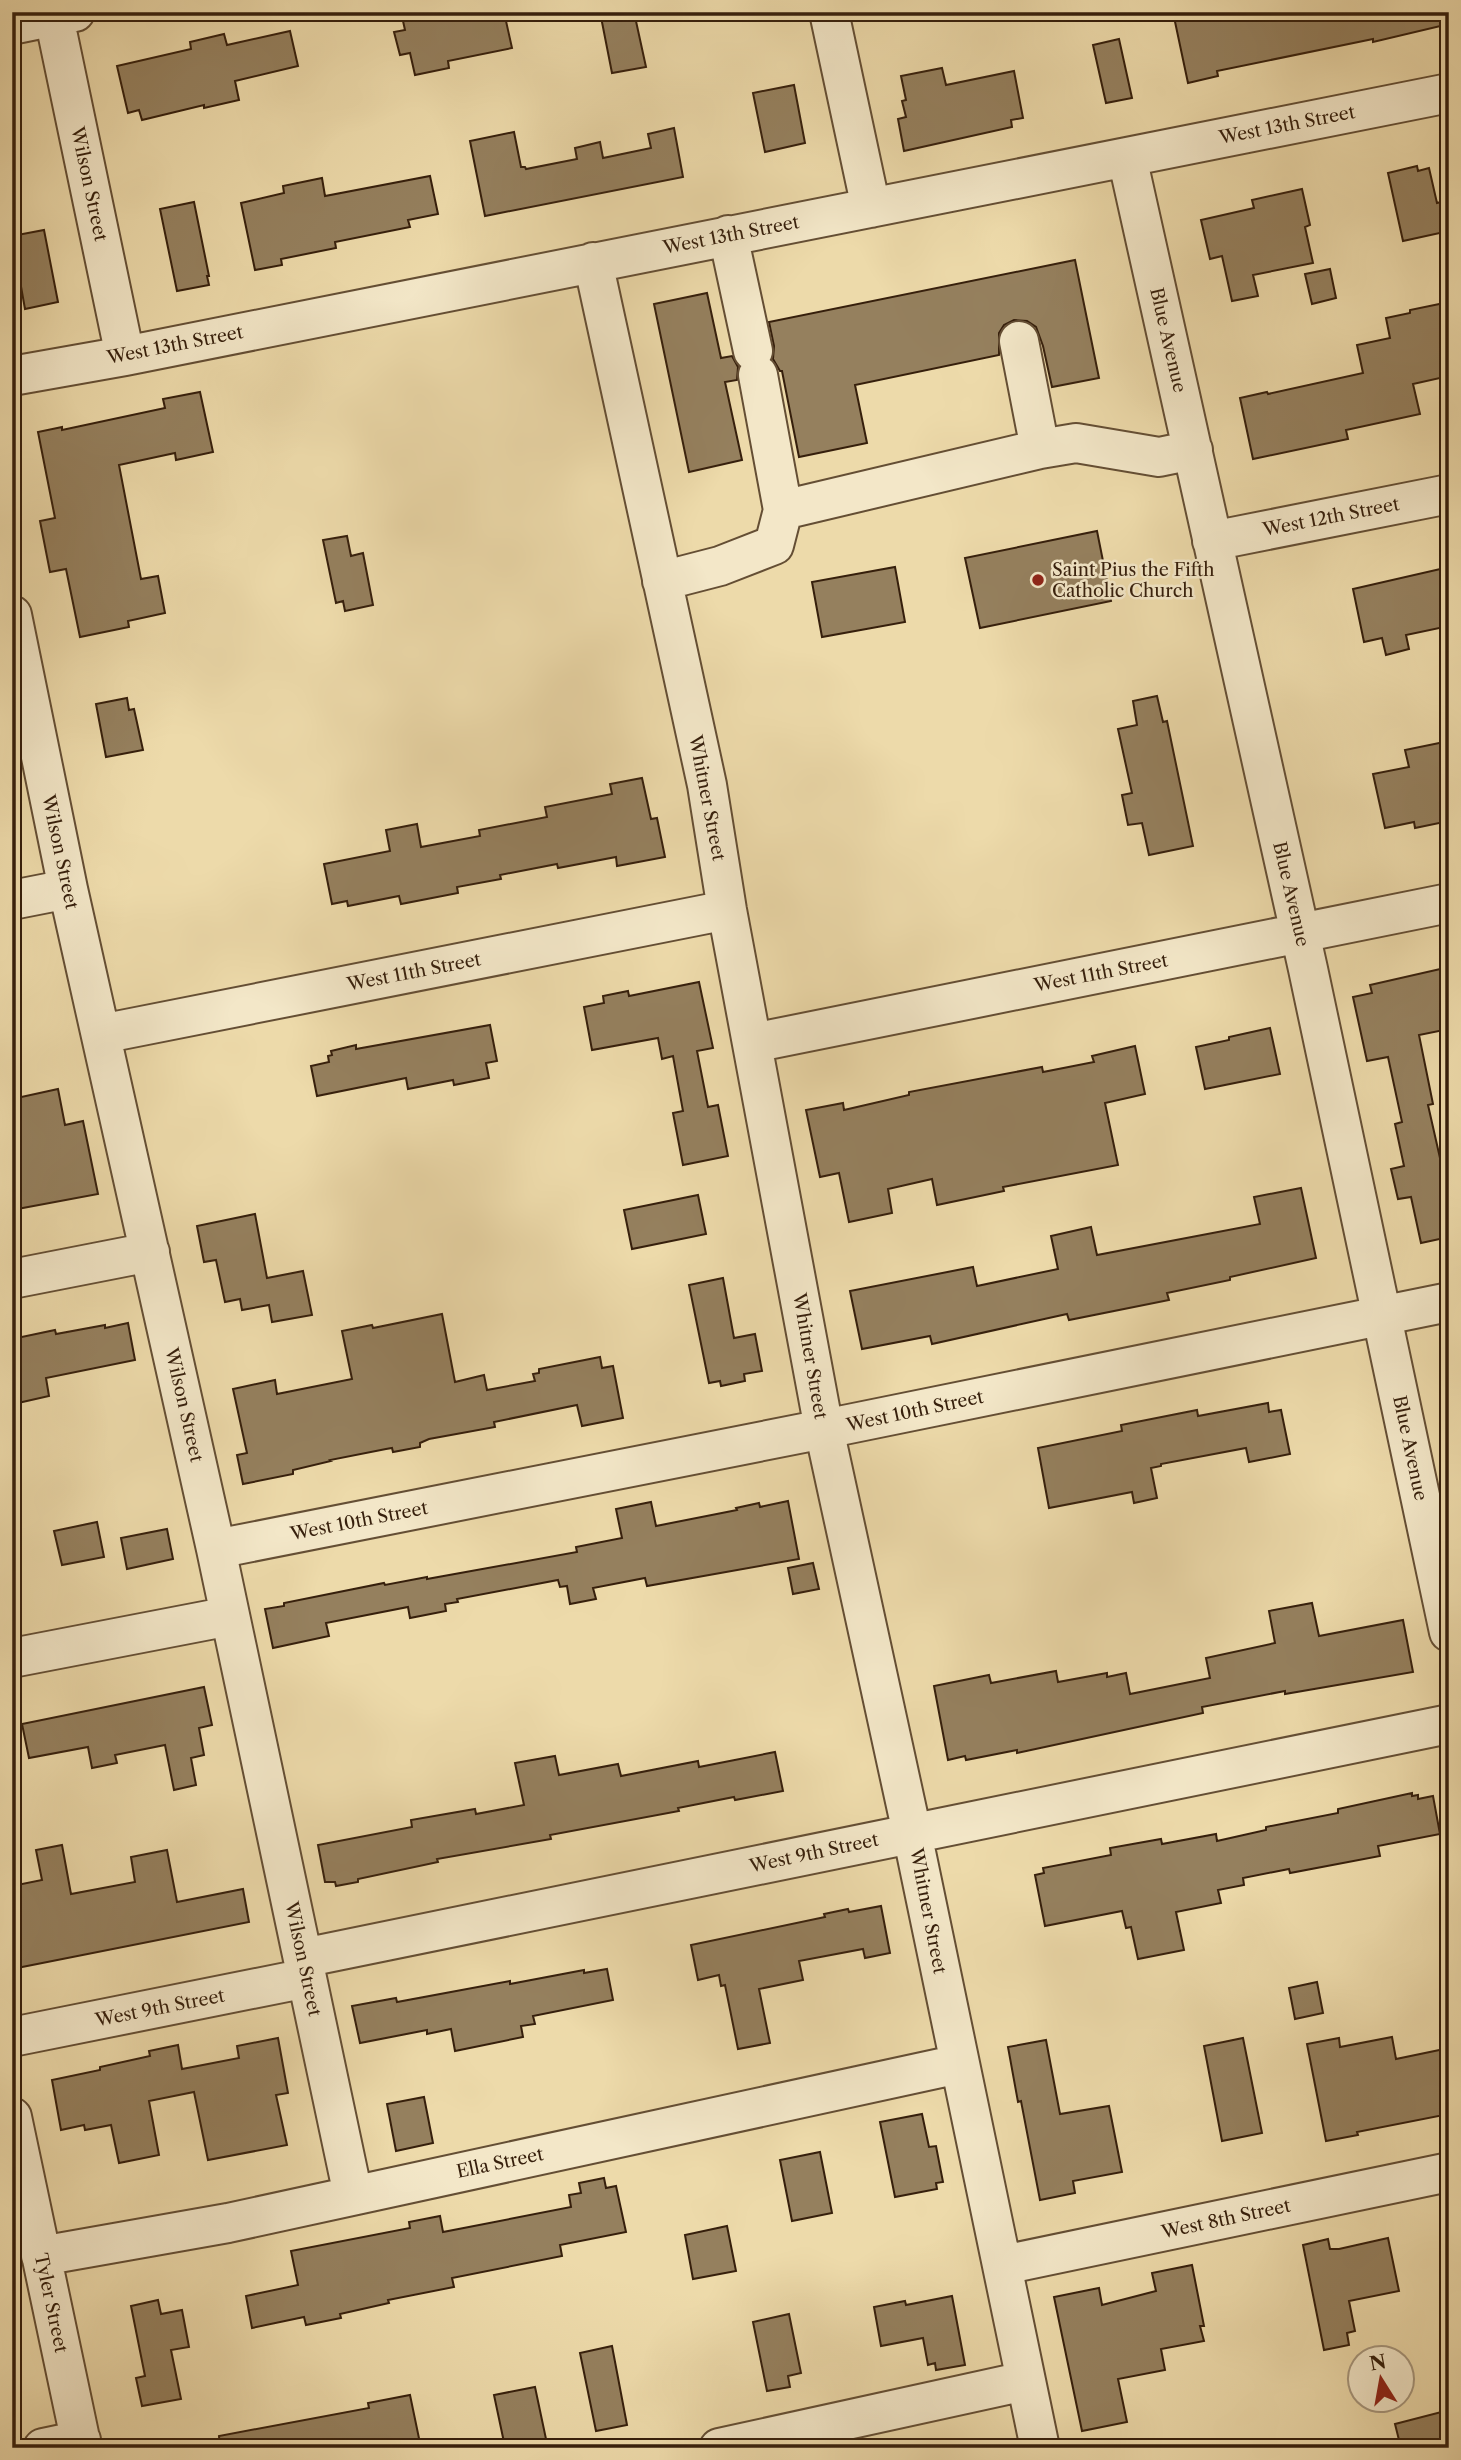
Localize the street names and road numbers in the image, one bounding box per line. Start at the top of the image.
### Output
street label: West 13th Street [1216,101,1357,149]
street label: Wilson Street [66,124,112,244]
street label: West 13th Street [660,211,801,259]
street label: Blue Avenue [1145,285,1191,395]
street label: West 13th Street [104,321,245,369]
street label: West 12th Street [1260,493,1402,541]
street label: Whitner Street [684,732,730,863]
street label: Wilson Street [37,792,83,912]
street label: Blue Avenue [1268,839,1314,949]
street label: West 11th Street [344,948,483,996]
street label: West 11th Street [1031,949,1170,997]
street label: Whitner Street [788,1290,832,1421]
street label: Wilson Street [160,1345,208,1465]
street label: West 10th Street [843,1386,986,1436]
street label: Blue Avenue [1388,1393,1432,1503]
street label: West 10th Street [287,1497,430,1545]
street label: West 9th Street [747,1828,881,1878]
street label: Whitner Street [905,1845,951,1976]
street label: Wilson Street [280,1899,326,2019]
street label: West 9th Street [93,1985,227,2032]
street label: Ella Street [455,2143,546,2183]
street label: West 8th Street [1159,2194,1293,2244]
street label: Tyler Street [30,2251,72,2355]

